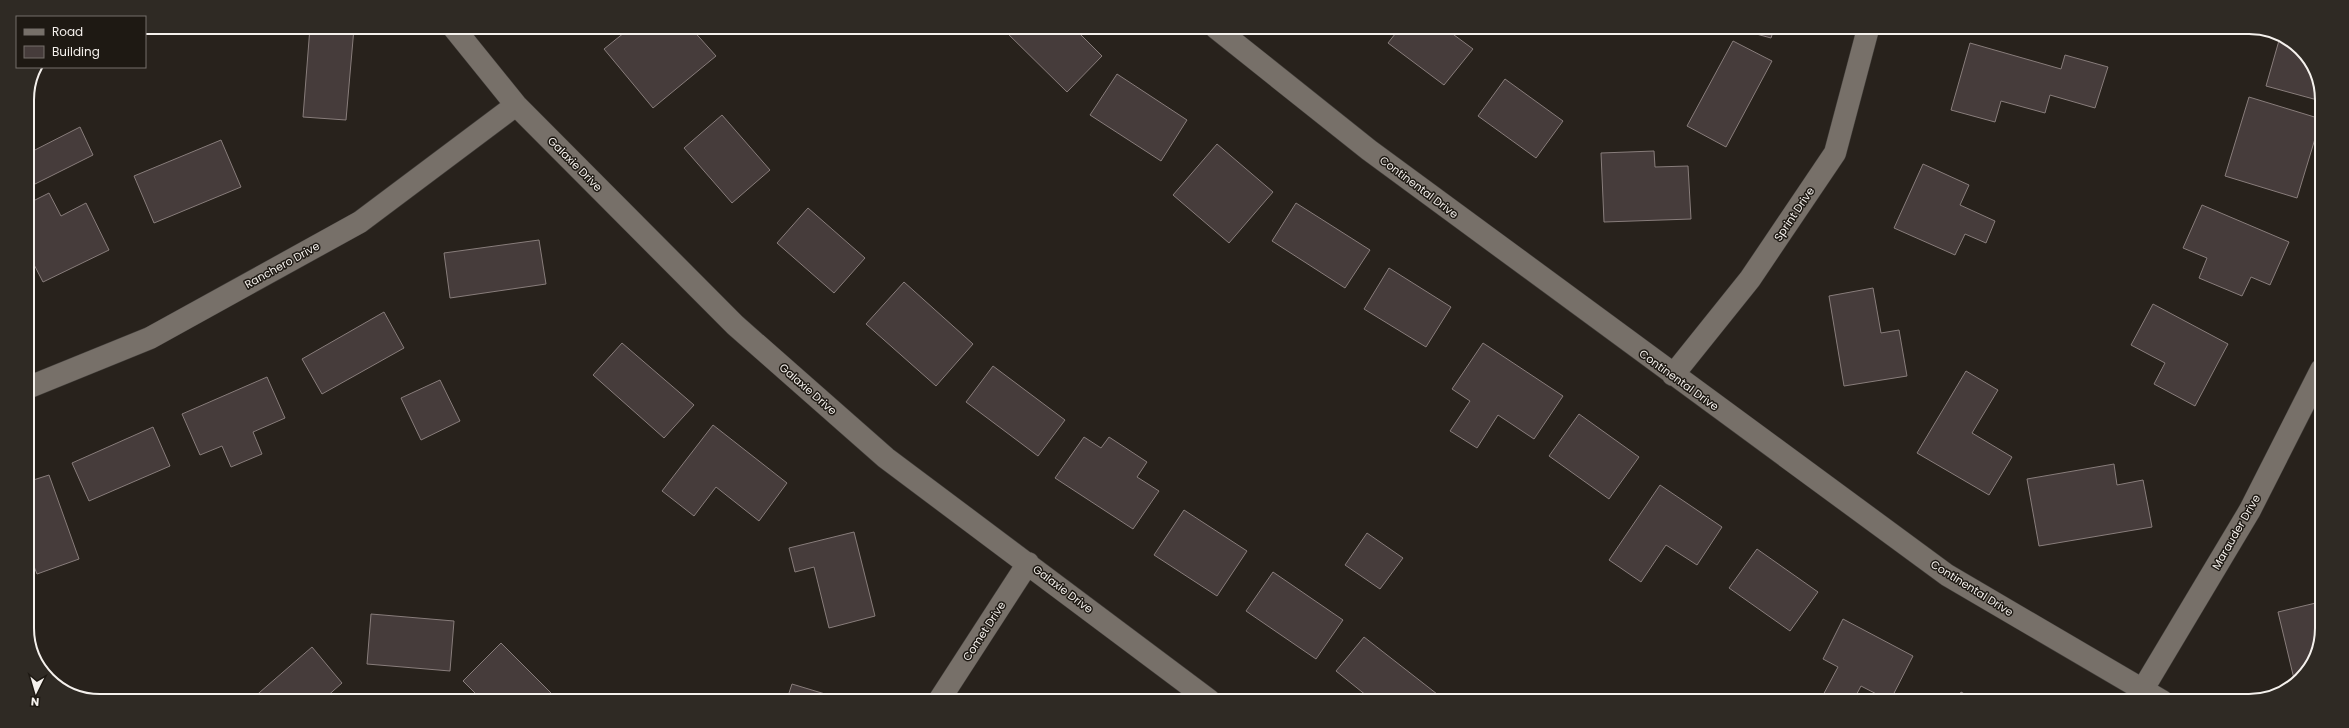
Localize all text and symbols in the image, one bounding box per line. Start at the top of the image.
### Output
legend [16,16,146,68]
text: Road [52,23,83,40]
text: Building [52,43,100,60]
street label: Galaxie Drive [544,133,606,195]
street label: Continental Drive [1376,152,1462,222]
street label: Sprint Drive [1770,184,1818,244]
street label: Ranchero Drive [242,238,322,292]
street label: Continental Drive [1636,346,1722,414]
street label: Galaxie Drive [776,360,840,419]
street label: Marauder Drive [2208,491,2264,573]
street label: Continental Drive [1928,556,2017,620]
street label: Galaxie Drive [1030,561,1096,617]
street label: Comet Drive [959,598,1009,664]
north arrow [16,672,56,712]
text: N [30,694,40,710]

